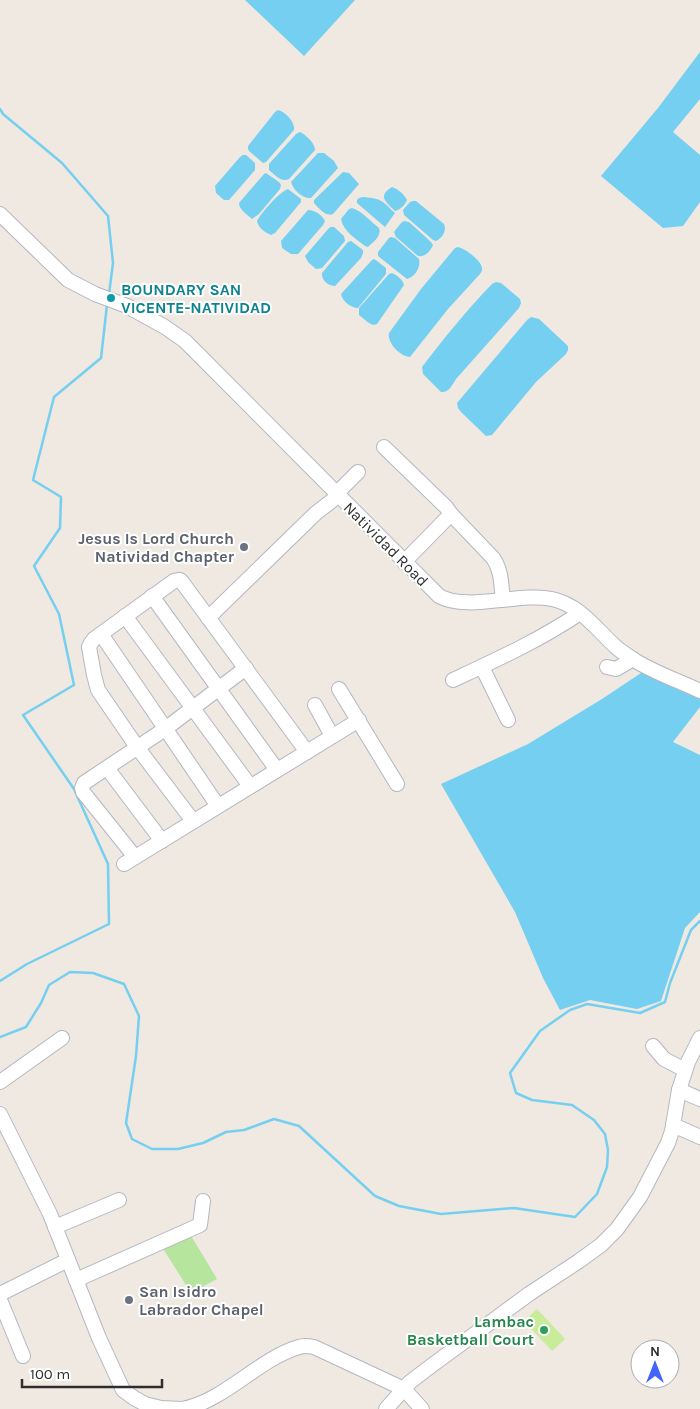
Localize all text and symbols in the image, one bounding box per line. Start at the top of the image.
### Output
place label: BOUNDARY SAN VICENTE-NATIVIDAD [121,280,271,317]
marker: BOUNDARY SAN VICENTE-NATIVIDAD [105,292,117,304]
street label: Natividad Road [340,498,432,590]
place label: Jesus Is Lord Church Natividad Chapter [78,529,235,566]
marker: Jesus Is Lord Church Natividad Chapter [238,541,250,553]
place label: San Isidro Labrador Chapel [139,1282,264,1319]
marker: San Isidro Labrador Chapel [123,1294,135,1306]
place label: Lambac Basketball Court [407,1312,534,1349]
marker: Lambac Basketball Court [538,1324,550,1336]
north arrow [630,1339,680,1389]
text: N [650,1343,660,1360]
scale bar [22,1356,162,1388]
text: 100 m [30,1365,70,1383]

